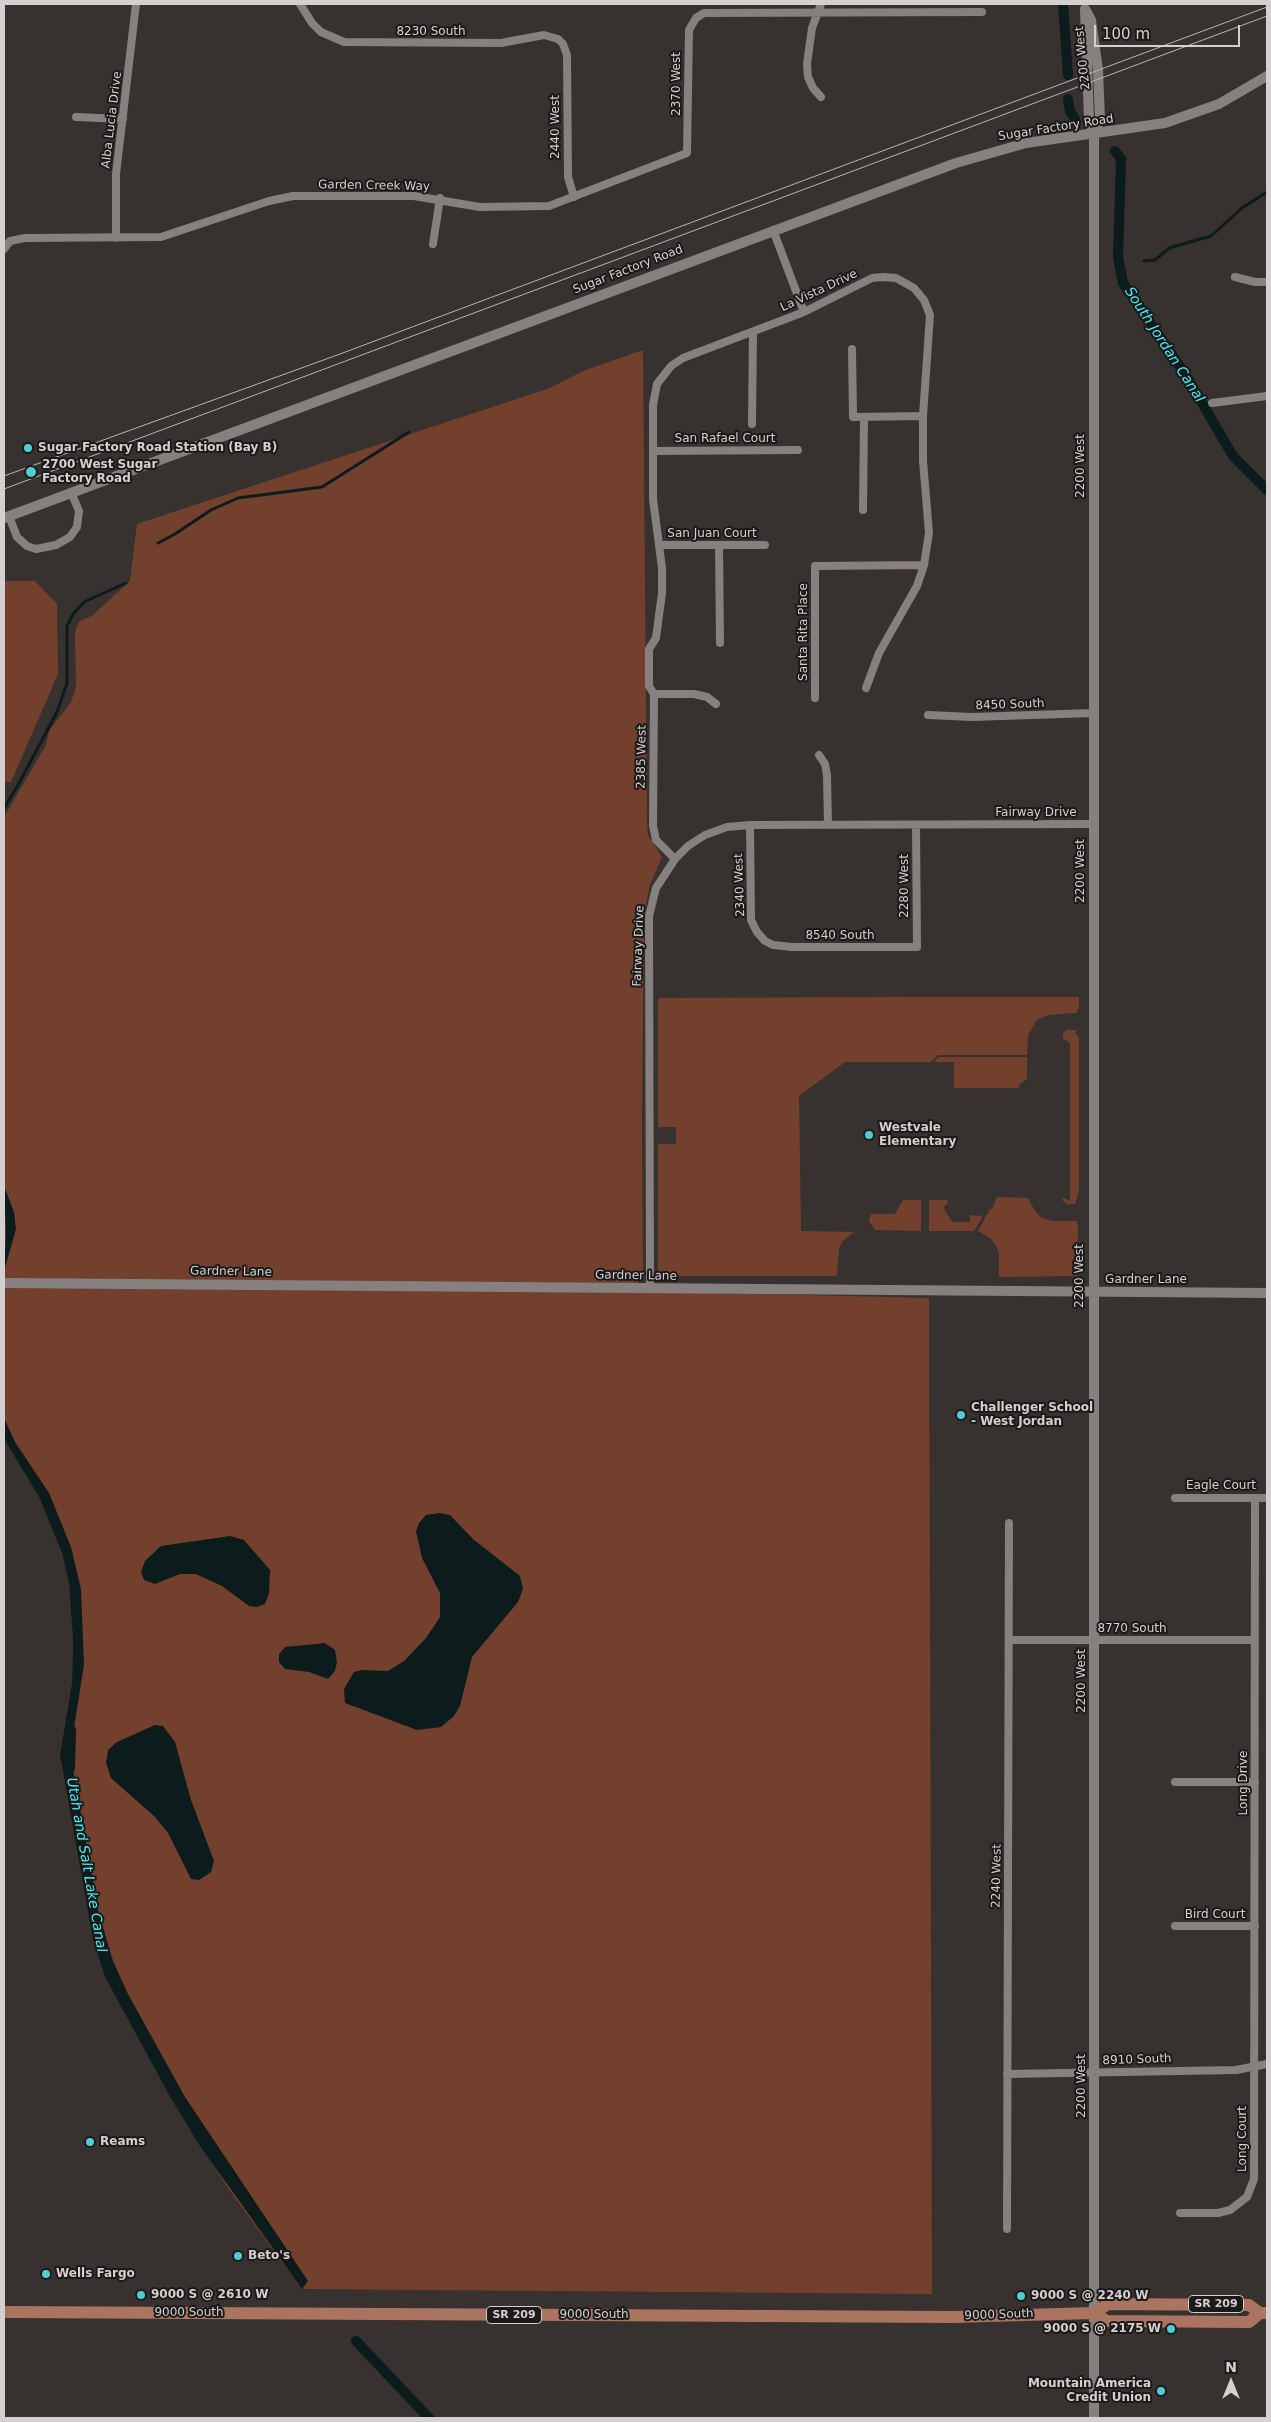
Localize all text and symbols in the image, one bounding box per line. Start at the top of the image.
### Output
scale bar [1096,15,1242,47]
street label: 8230 South [396,25,466,39]
street label: 2200 West [1073,25,1093,91]
text: 100 m [1102,25,1150,43]
street label: 2370 West [670,52,684,116]
street label: Alba Lucia Drive [99,71,125,169]
street label: 2440 West [549,95,563,159]
street label: Sugar Factory Road [997,112,1115,144]
street label: Garden Creek Way [318,178,430,194]
street label: Sugar Factory Road [571,242,685,298]
street label: La Vista Drive [778,267,860,315]
water label: South Jordan Canal [1120,284,1208,406]
street label: San Rafael Court [675,432,775,446]
street label: 2200 West [1074,434,1088,498]
place label: Sugar Factory Road Station (Bay B) [38,441,277,455]
marker: Sugar Factory Road Station (Bay B) [22,442,34,454]
place label: 2700 West Sugar Factory Road [42,458,157,486]
marker: 2700 West Sugar Factory Road [24,465,38,479]
street label: San Juan Court [667,527,757,541]
street label: Santa Rita Place [797,583,811,681]
street label: 8450 South [975,697,1045,713]
street label: 2385 West [634,725,650,789]
street label: Fairway Drive [995,806,1077,820]
street label: 2200 West [1074,839,1088,903]
street label: 2340 West [732,853,748,917]
street label: 2280 West [898,854,912,918]
street label: Fairway Drive [630,905,648,987]
street label: 8540 South [805,929,875,943]
place label: Westvale Elementary [879,1121,956,1149]
marker: Westvale Elementary [863,1129,875,1141]
street label: 2200 West [1073,1244,1087,1308]
street label: Gardner Lane [190,1264,272,1280]
street label: Gardner Lane [595,1268,677,1284]
street label: Gardner Lane [1105,1273,1187,1287]
place label: Challenger School - West Jordan [971,1401,1093,1429]
marker: Challenger School - West Jordan [955,1409,967,1421]
street label: Eagle Court [1186,1479,1256,1493]
street label: 8770 South [1097,1622,1167,1636]
street label: 2200 West [1075,1649,1089,1713]
street label: Long Drive [1237,1751,1251,1815]
water label: Utah and Salt Lake Canal [62,1776,110,1954]
street label: 2240 West [989,1844,1005,1908]
street label: Bird Court [1185,1908,1245,1922]
street label: 8910 South [1102,2052,1172,2068]
street label: 2200 West [1075,2054,1089,2118]
street label: Long Court [1236,2106,1250,2172]
place label: Reams [100,2135,145,2149]
marker: Reams [84,2136,96,2148]
place label: Beto's [248,2249,290,2263]
marker: Beto's [232,2250,244,2262]
place label: Wells Fargo [56,2267,135,2281]
marker: Wells Fargo [40,2268,52,2280]
place label: 9000 S @ 2610 W [151,2288,268,2302]
marker: 9000 S @ 2610 W [135,2289,147,2301]
place label: 9000 S @ 2240 W [1031,2289,1148,2303]
marker: 9000 S @ 2240 W [1015,2290,1027,2302]
road number: SR 209 [1188,2296,1244,2312]
street label: 9000 South [154,2306,224,2320]
road number: SR 209 [486,2306,542,2324]
street label: 9000 South [964,2307,1034,2323]
street label: 9000 South [559,2308,629,2322]
place label: 9000 S @ 2175 W [1044,2322,1161,2336]
marker: 9000 S @ 2175 W [1165,2323,1177,2335]
north arrow [1206,2357,1256,2407]
text: N [1225,2359,1237,2375]
place label: Mountain America Credit Union [1028,2377,1151,2405]
marker: Mountain America Credit Union [1155,2385,1167,2397]

